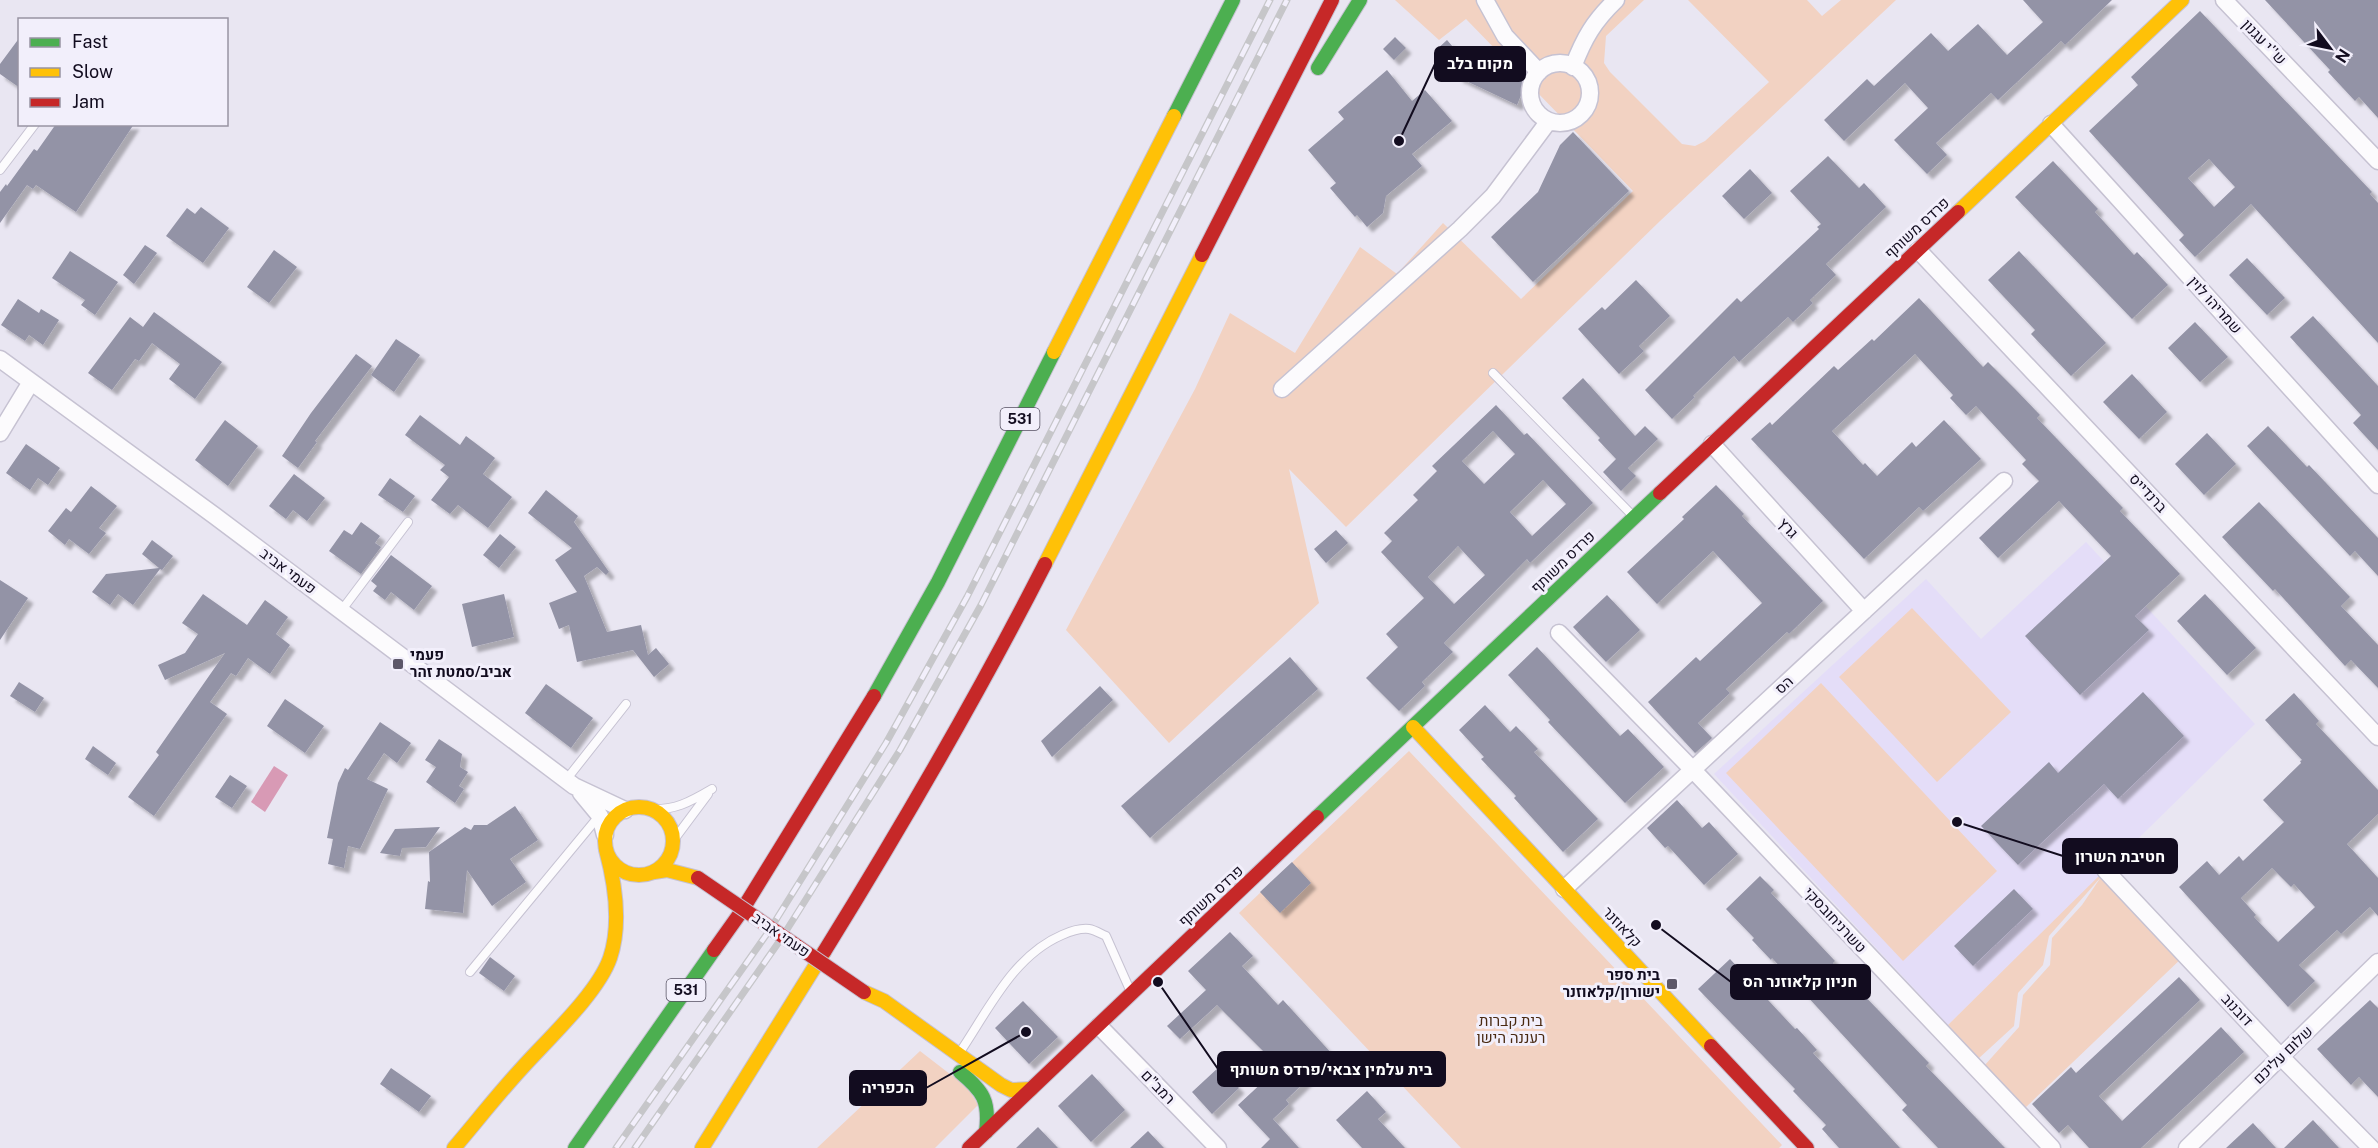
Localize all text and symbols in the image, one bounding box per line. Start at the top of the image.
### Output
street label: ש''י עגנון [2239,16,2290,68]
legend [18,18,228,126]
north arrow [2300,18,2360,78]
text: Fast [72,31,108,52]
text: N [2331,45,2354,66]
callout: מקום בלב [1435,47,1525,81]
text: מקום בלב [1447,54,1513,73]
text: Slow [72,61,113,82]
text: Jam [72,91,105,112]
street label: פרדס משותף [1881,193,1952,262]
street label: שמריהו לוין [2185,273,2245,337]
road number: 531 [1000,408,1040,430]
street label: ברנדייס [2126,470,2171,516]
street label: גרץ [1775,514,1802,541]
street label: פרדס משותף [1527,527,1598,596]
street label: פעמי אביב [257,544,320,597]
place label: פעמי אביב/סמטת זהר [410,646,512,680]
marker: פעמי אביב/סמטת זהר [391,657,405,671]
street label: הס [1771,672,1796,697]
callout: חטיבת השרון [2063,839,2177,873]
text: חטיבת השרון [2075,847,2165,866]
street label: פרדס משותף [1175,861,1246,930]
street label: טשרניחובסקי [1801,883,1870,956]
street label: קלאוזנר [1599,903,1645,950]
street label: פעמי אביב [749,909,813,960]
callout: חניון קלאוזנר הס [1731,965,1870,999]
place label: בית ספר ישורון/קלאוזנר [1563,966,1660,1000]
text: חניון קלאוזנר הס [1743,972,1857,991]
marker: בית ספר ישורון/קלאוזנר [1665,977,1679,991]
road number: 531 [666,979,706,1001]
street label: דובנוב [2218,990,2257,1029]
park label: בית קברות רעננה הישן [1477,1012,1545,1046]
street label: שלום עליכם [2250,1022,2316,1087]
callout: בית עלמין צבאי/פרדס משותף [1218,1052,1445,1086]
text: בית עלמין צבאי/פרדס משותף [1230,1060,1433,1079]
street label: רמב"ם [1138,1066,1179,1107]
callout: הכפריה [850,1071,926,1105]
text: הכפריה [862,1078,914,1097]

